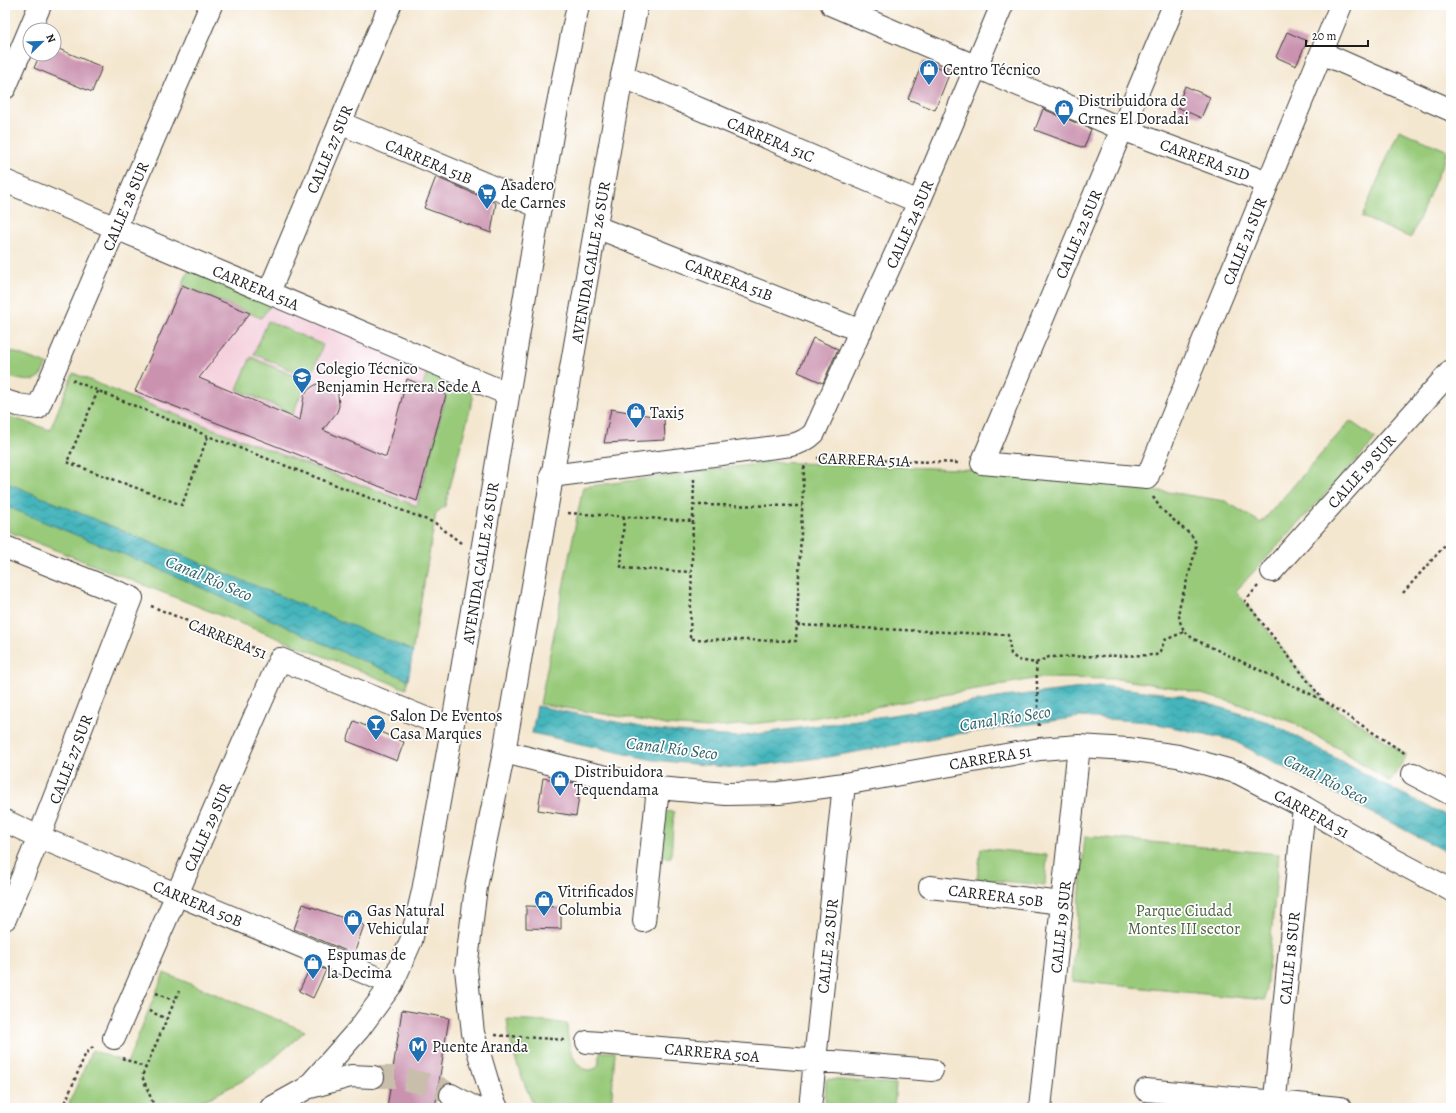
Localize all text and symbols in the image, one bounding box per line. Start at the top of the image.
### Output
north arrow [22,22,62,62]
scale bar [1306,22,1368,48]
text: 20 m [1312,28,1336,44]
text: N [42,32,59,45]
shop icon: Centro Técnico [918,58,940,86]
place label: Centro Técnico [943,59,1041,81]
place label: Distribuidora de Crnes El Doradai [1078,90,1189,130]
shop icon: Distribuidora de Crnes El Doradai [1053,98,1075,126]
street label: CALLE 27 SUR [301,102,359,197]
street label: CARRERA 51C [723,112,818,168]
street label: CARRERA 51D [1157,133,1253,186]
street label: CARRERA 51B [382,134,476,190]
street label: CALLE 28 SUR [97,158,155,255]
place label: Asadero de Carnes [500,174,566,214]
street label: CALLE 24 SUR [881,176,939,272]
street label: AVENIDA CALLE 26 SUR [566,179,616,346]
supermarket icon: Asadero de Carnes [476,182,498,210]
street label: CALLE 22 SUR [1050,186,1108,282]
street label: CALLE 21 SUR [1217,194,1273,289]
street label: CARRERA 51B [681,253,776,307]
street label: CARRERA 51A [209,260,303,316]
place label: Colegio Técnico Benjamin Herrera Sede A [316,358,482,398]
school or university icon: Colegio Técnico Benjamin Herrera Sede A [291,366,313,394]
shop icon: Taxi5 [625,401,647,429]
place label: Taxi5 [650,402,685,424]
street label: CALLE 19 SUR [1323,430,1401,513]
street label: CARRERA 51A [817,447,911,473]
street label: AVENIDA CALLE 26 SUR [457,480,505,647]
water label: Canal Río Seco [162,550,256,607]
street label: CARRERA 51 [185,613,271,665]
water label: Canal Río Seco [958,700,1052,737]
place label: Salon De Eventos Casa Marques [390,705,502,745]
street label: CALLE 27 SUR [44,711,98,807]
bar icon: Salon De Eventos Casa Marques [365,713,387,741]
water label: Canal Río Seco [625,731,719,766]
street label: CARRERA 51 [947,740,1033,776]
water label: Canal Río Seco [1280,748,1372,811]
place label: Distribuidora Tequendama [574,761,664,801]
shop icon: Distribuidora Tequendama [549,769,571,797]
street label: CALLE 29 SUR [179,779,237,875]
street label: CARRERA 51 [1270,784,1354,844]
street label: CARRERA 50B [149,875,246,933]
street label: CARRERA 50B [947,879,1045,913]
street label: CALLE 19 SUR [1045,880,1077,974]
place label: Vitrificados Columbia [557,881,634,921]
shop icon: Vitrificados Columbia [533,889,555,917]
street label: CALLE 22 SUR [812,897,844,995]
place label: Gas Natural Vehicular [366,900,445,940]
park label: Parque Ciudad Montes III sector [1128,900,1240,940]
shop icon: Gas Natural Vehicular [342,908,364,936]
street label: CALLE 18 SUR [1274,910,1306,1006]
place label: Espumas de la Decima [327,944,406,984]
shop icon: Espumas de la Decima [302,952,324,980]
metro station icon: Puente Aranda [407,1035,429,1063]
place label: Puente Aranda [432,1036,529,1058]
street label: CARRERA 50A [663,1038,761,1068]

